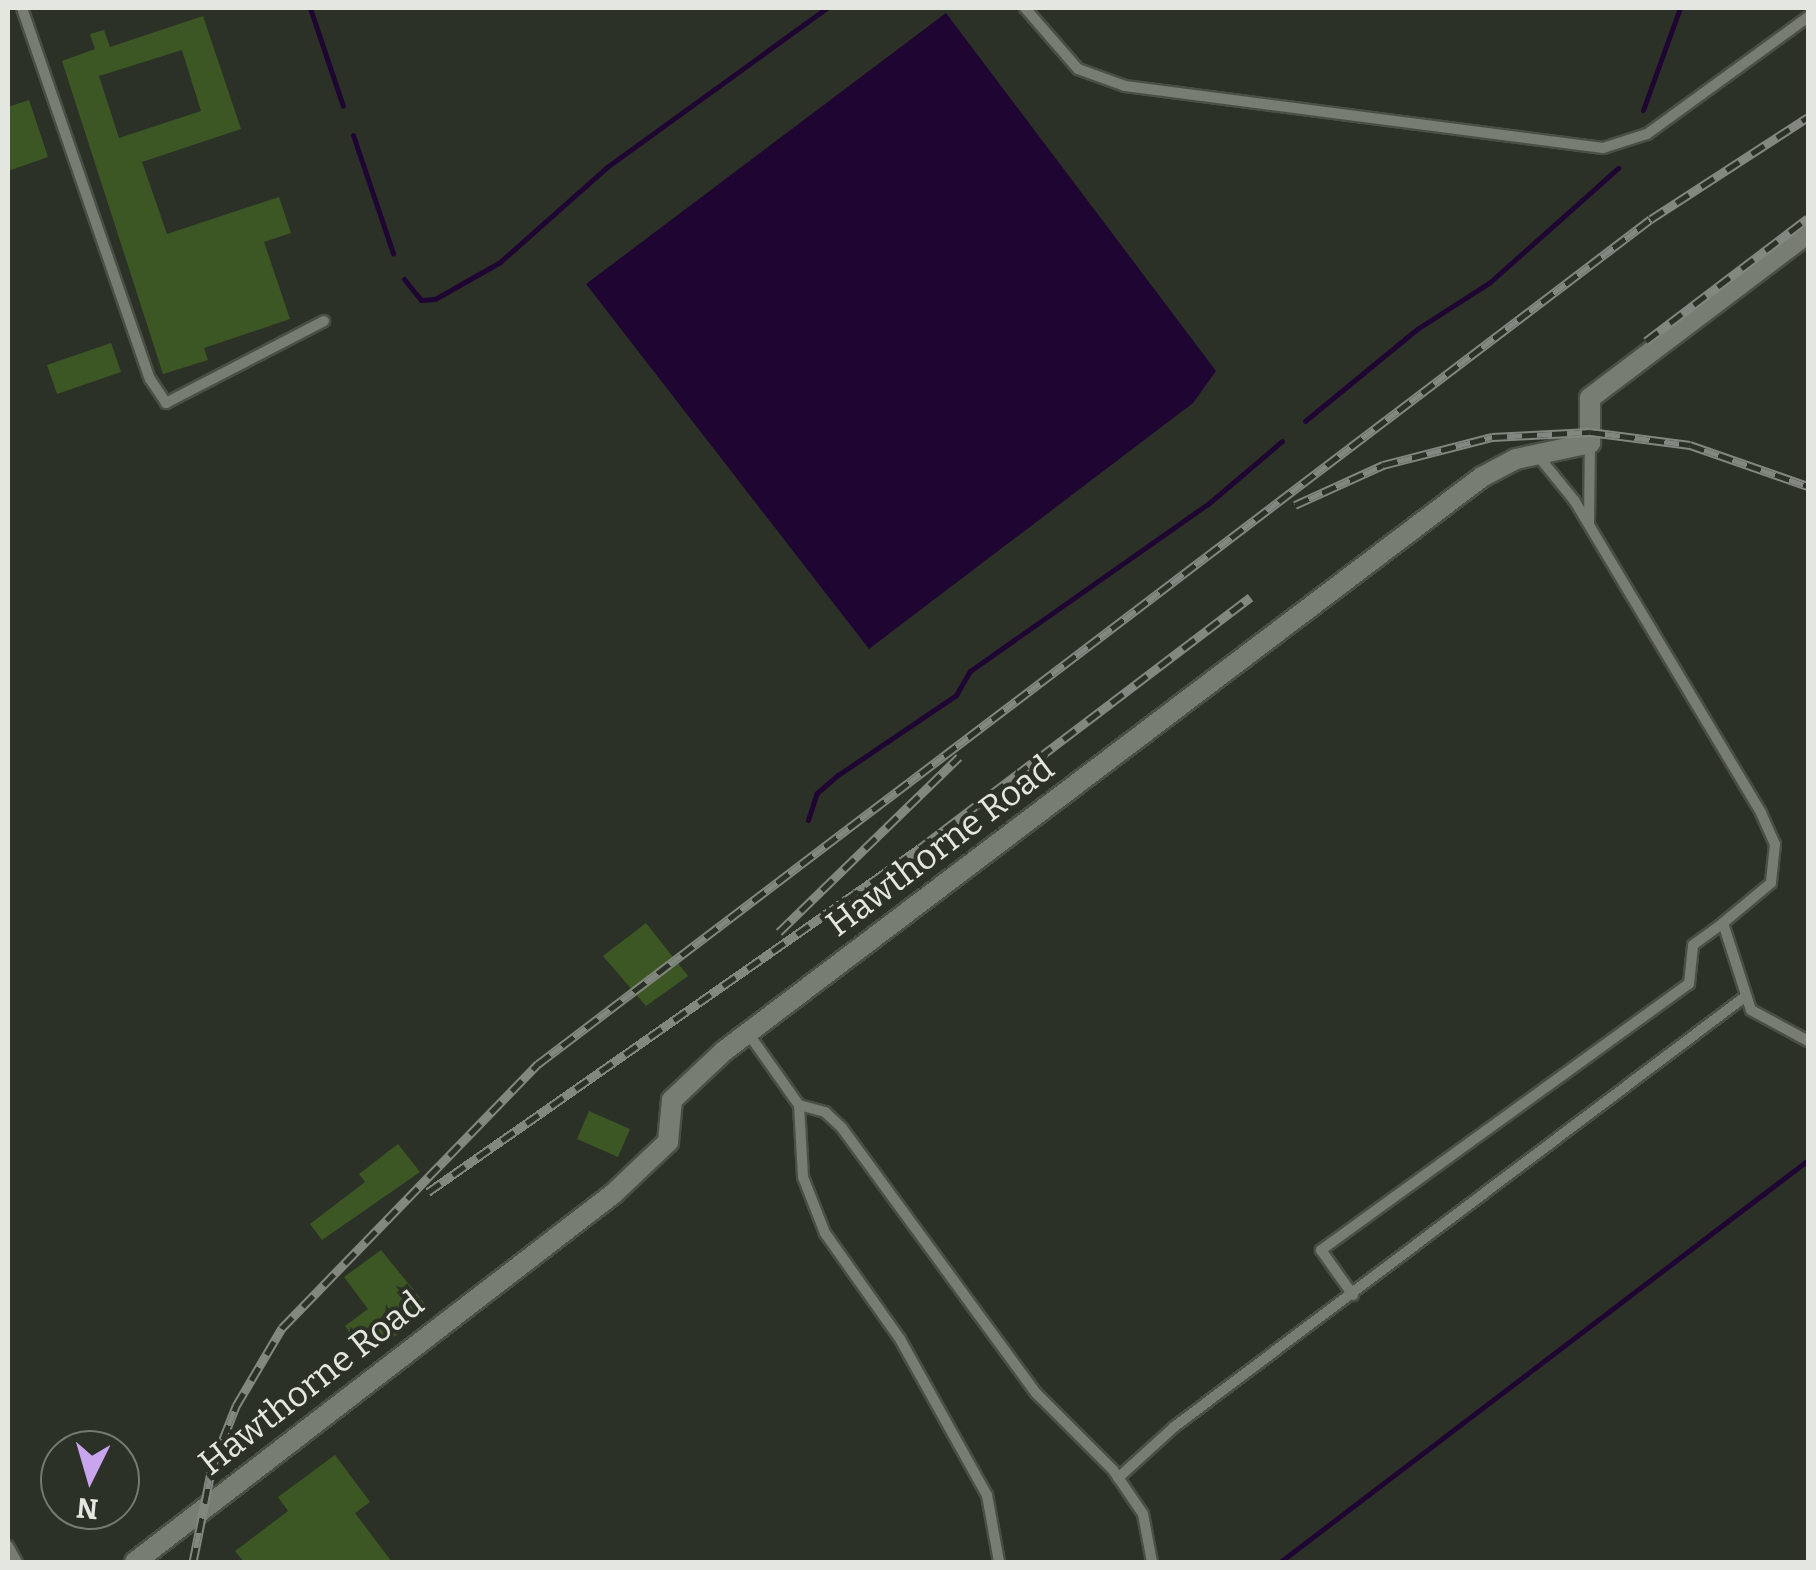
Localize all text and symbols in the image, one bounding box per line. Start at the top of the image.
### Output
street label: Hawthorne Road [818,747,1062,945]
street label: Hawthorne Road [190,1282,432,1484]
north arrow [40,1430,140,1530]
text: N [75,1491,100,1526]

